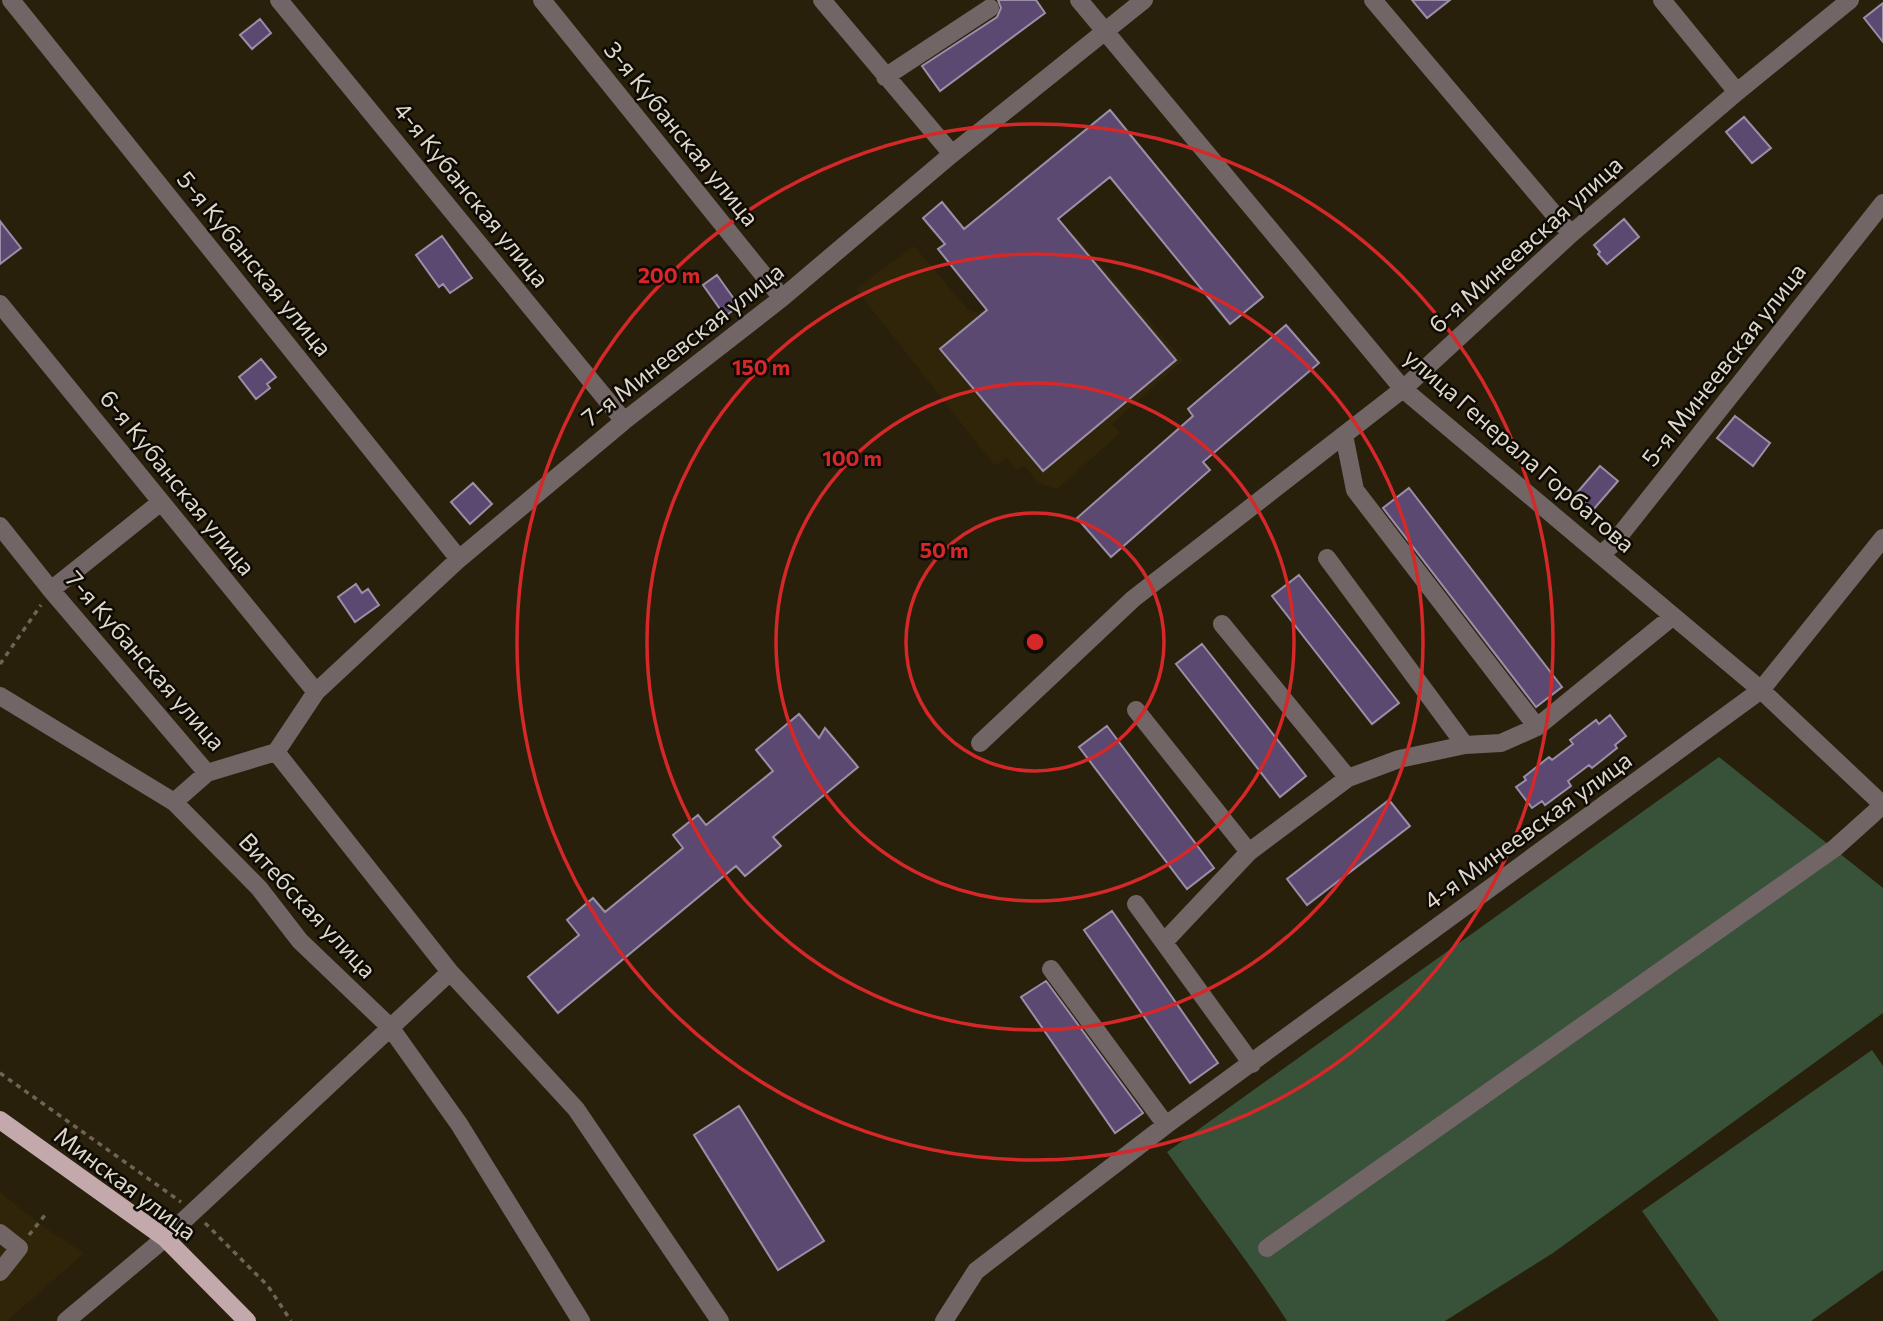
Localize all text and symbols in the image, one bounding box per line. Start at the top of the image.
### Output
street label: 3-я Кубанская улица [599,35,766,231]
street label: 4-я Кубанская улица [388,96,556,293]
street label: 6-я Минеевская улица [1422,149,1628,338]
street label: 5-я Кубанская улица [172,165,339,361]
street label: 7-я Минеевская улица [575,256,789,432]
street label: 5-я Минеевская улица [1635,257,1811,471]
text: 200 m [638,262,700,287]
street label: улица Генерала Горбатова [1399,342,1641,558]
text: 150 m [732,354,790,379]
street label: 6-я Кубанская улица [94,383,262,581]
text: 100 m [822,445,882,470]
text: 50 m [920,537,968,562]
street label: 7-я Кубанская улица [60,564,232,756]
centre of rings [1023,630,1047,654]
street label: 4-я Минеевская улица [1417,745,1637,915]
street label: Витебская улица [234,826,383,983]
street label: Минская улица [49,1120,203,1246]

